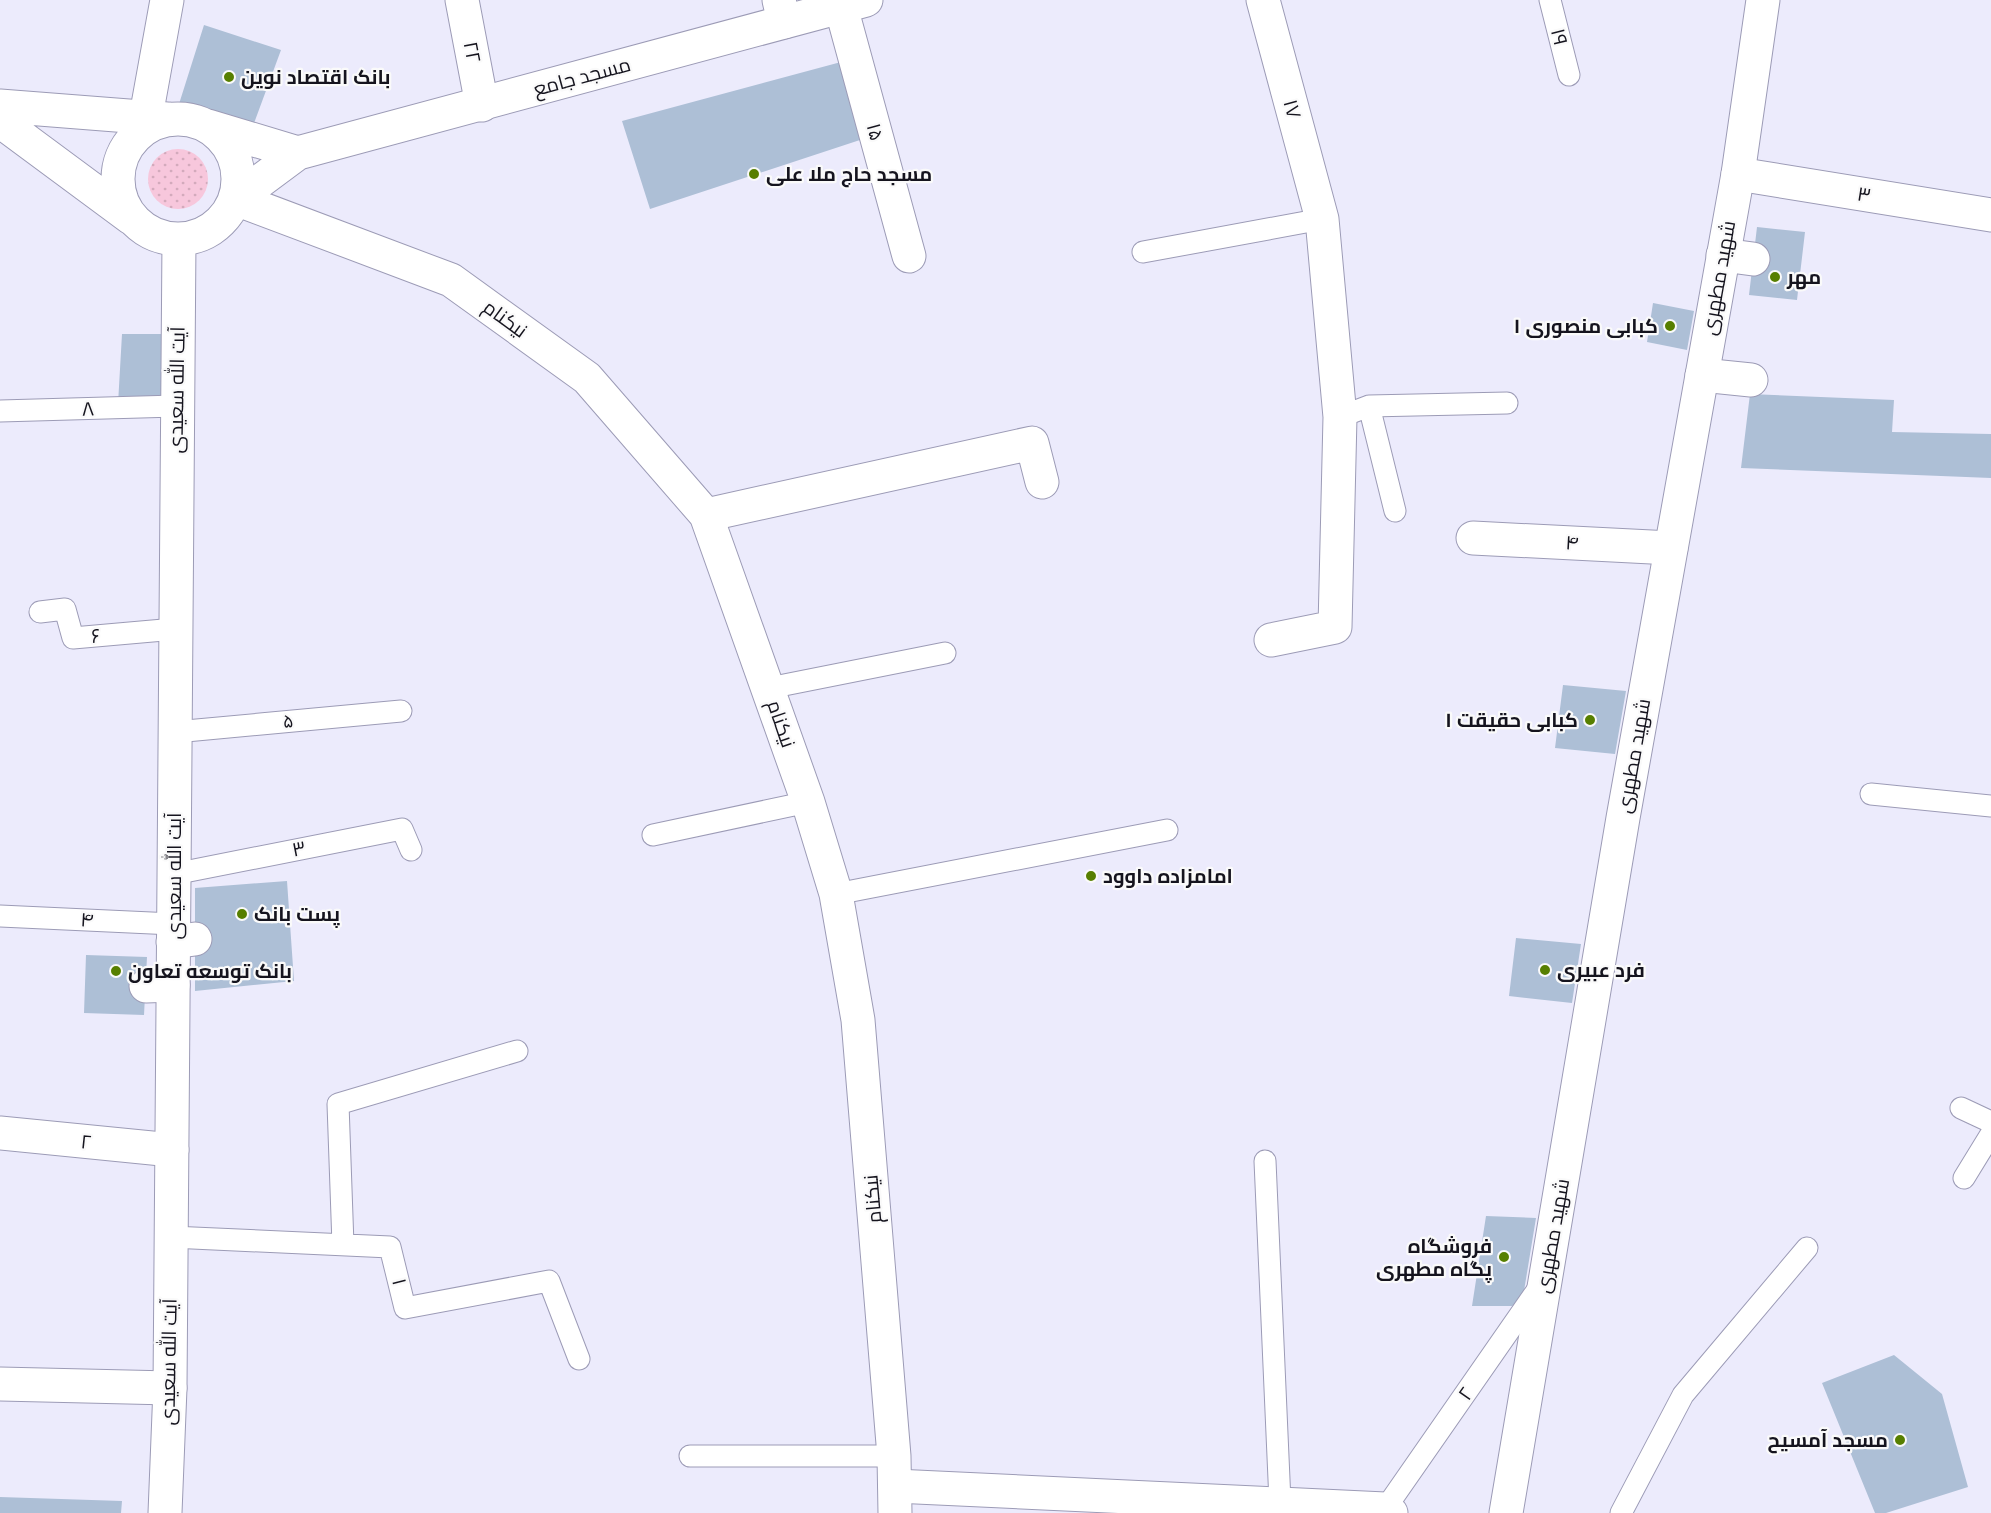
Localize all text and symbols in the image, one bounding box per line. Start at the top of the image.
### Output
street label: ۱۹ [1546,26,1572,48]
street label: ۲۲ [459,39,485,65]
street label: مسجد جامع [531,53,634,103]
place label: بانک اقتصاد نوین [241,66,391,89]
marker: بانک اقتصاد نوین [222,70,236,84]
street label: ۱۷ [1278,97,1306,121]
street label: ۱۵ [862,121,888,143]
place label: مسجد حاج ملا علی [766,163,932,188]
marker: مسجد حاج ملا علی [747,167,761,181]
street label: ۳ [1856,183,1872,207]
street label: شهید مطهری [1698,219,1741,337]
place label: مهر [1786,266,1821,290]
marker: مهر [1768,270,1782,284]
street label: نیکنام [477,295,531,344]
place label: کبابی منصوری ۱ [1513,315,1658,338]
marker: کبابی منصوری ۱ [1663,319,1677,333]
street label: آیت الله سعیدی [162,326,191,454]
street label: ۸ [81,397,95,421]
street label: ۴ [1565,531,1579,555]
street label: ۶ [90,624,102,648]
street label: نیکنام [760,697,800,751]
street label: شهید مطهری [1613,697,1656,815]
street label: ۵ [282,709,294,733]
place label: کبابی حقیقت ۱ [1445,709,1578,732]
marker: کبابی حقیقت ۱ [1583,713,1597,727]
street label: آیت الله سعیدی [161,812,187,939]
street label: ۳ [290,836,308,862]
place label: امامزاده داوود [1103,865,1233,888]
marker: امامزاده داوود [1084,869,1098,883]
place label: پست بانک [254,903,340,928]
marker: پست بانک [235,907,249,921]
street label: ۴ [80,908,94,932]
place label: فرد عبیری [1557,959,1645,982]
place label: بانک توسعه تعاون [128,960,292,983]
marker: فرد عبیری [1538,963,1552,977]
marker: بانک توسعه تعاون [109,964,123,978]
street label: ۲ [80,1130,92,1154]
street label: نیکنام [859,1174,889,1224]
street label: شهید مطهری [1532,1177,1575,1295]
place label: فروشگاه پگاه مطهری [1376,1235,1492,1283]
marker: فروشگاه پگاه مطهری [1497,1250,1511,1264]
street label: ۱ [387,1276,411,1288]
street label: آیت الله سعیدی [154,1298,183,1426]
street label: ۲ [1454,1383,1478,1405]
place label: مسجد آمسیح [1767,1429,1888,1454]
marker: مسجد آمسیح [1893,1433,1907,1447]

